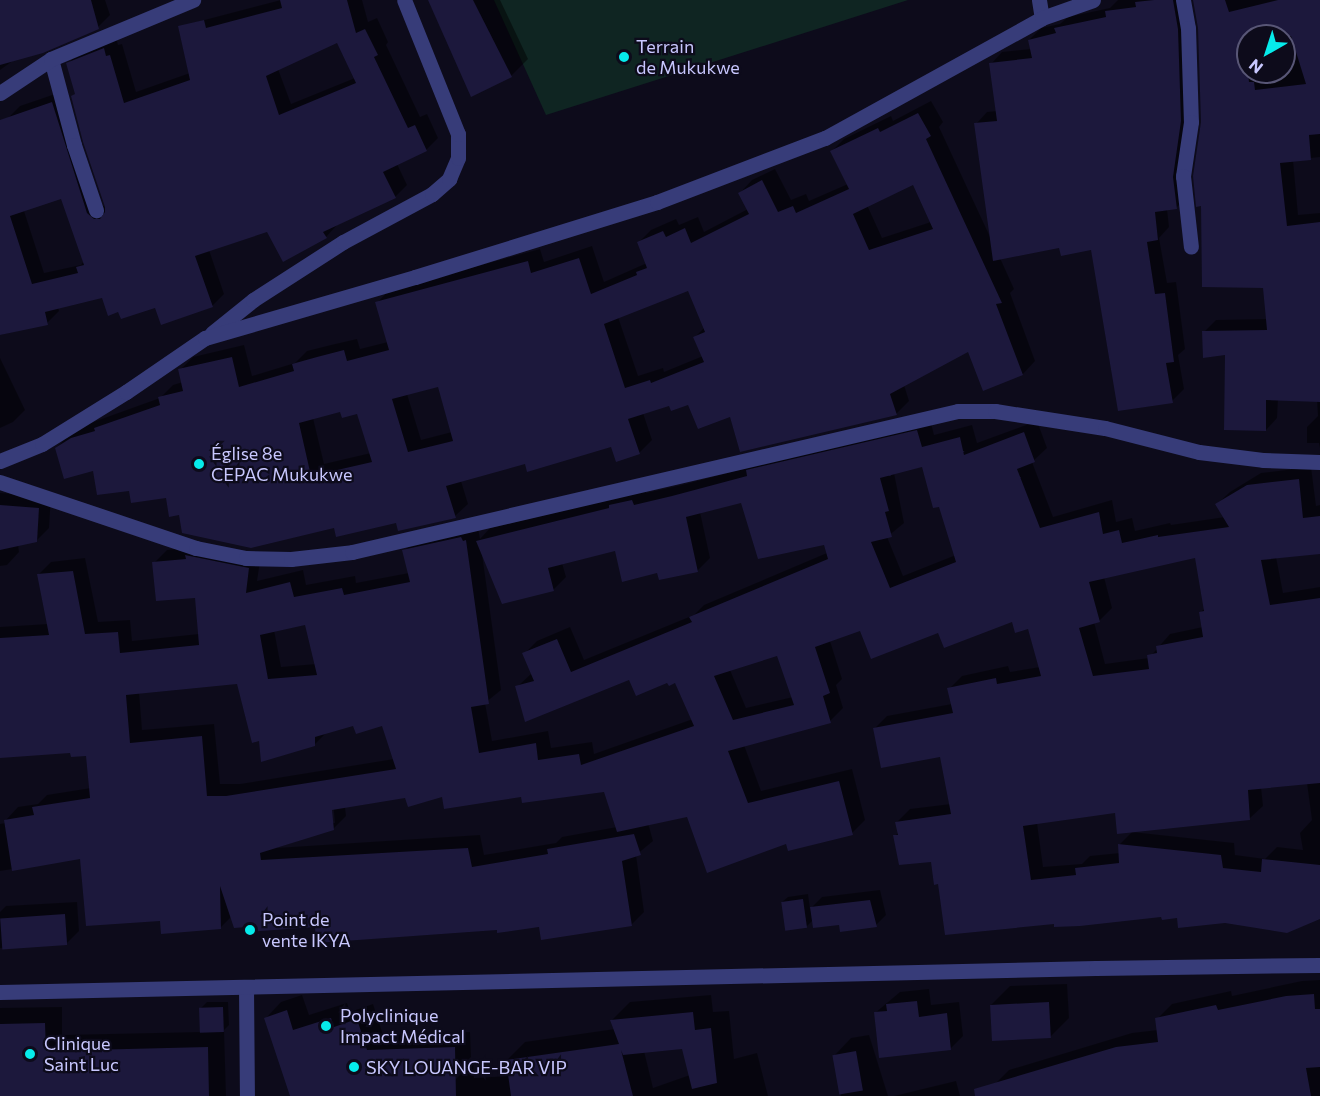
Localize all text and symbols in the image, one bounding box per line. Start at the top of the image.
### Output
north arrow [1236,24,1296,84]
place label: Terrain de Mukukwe [636,36,740,78]
marker: Terrain de Mukukwe [617,50,631,64]
text: N [1245,56,1266,78]
place label: Église 8e CEPAC Mukukwe [211,443,352,486]
marker: Église 8e CEPAC Mukukwe [192,457,206,471]
place label: Point de vente IKYA [262,909,351,952]
marker: Point de vente IKYA [243,923,257,937]
place label: Polyclinique Impact Médical [340,1005,465,1048]
marker: Polyclinique Impact Médical [317,1017,335,1035]
place label: Clinique Saint Luc [44,1033,119,1076]
marker: Clinique Saint Luc [21,1045,39,1063]
place label: SKY LOUANGE-BAR VIP [366,1056,567,1078]
marker: SKY LOUANGE-BAR VIP [347,1060,361,1074]

